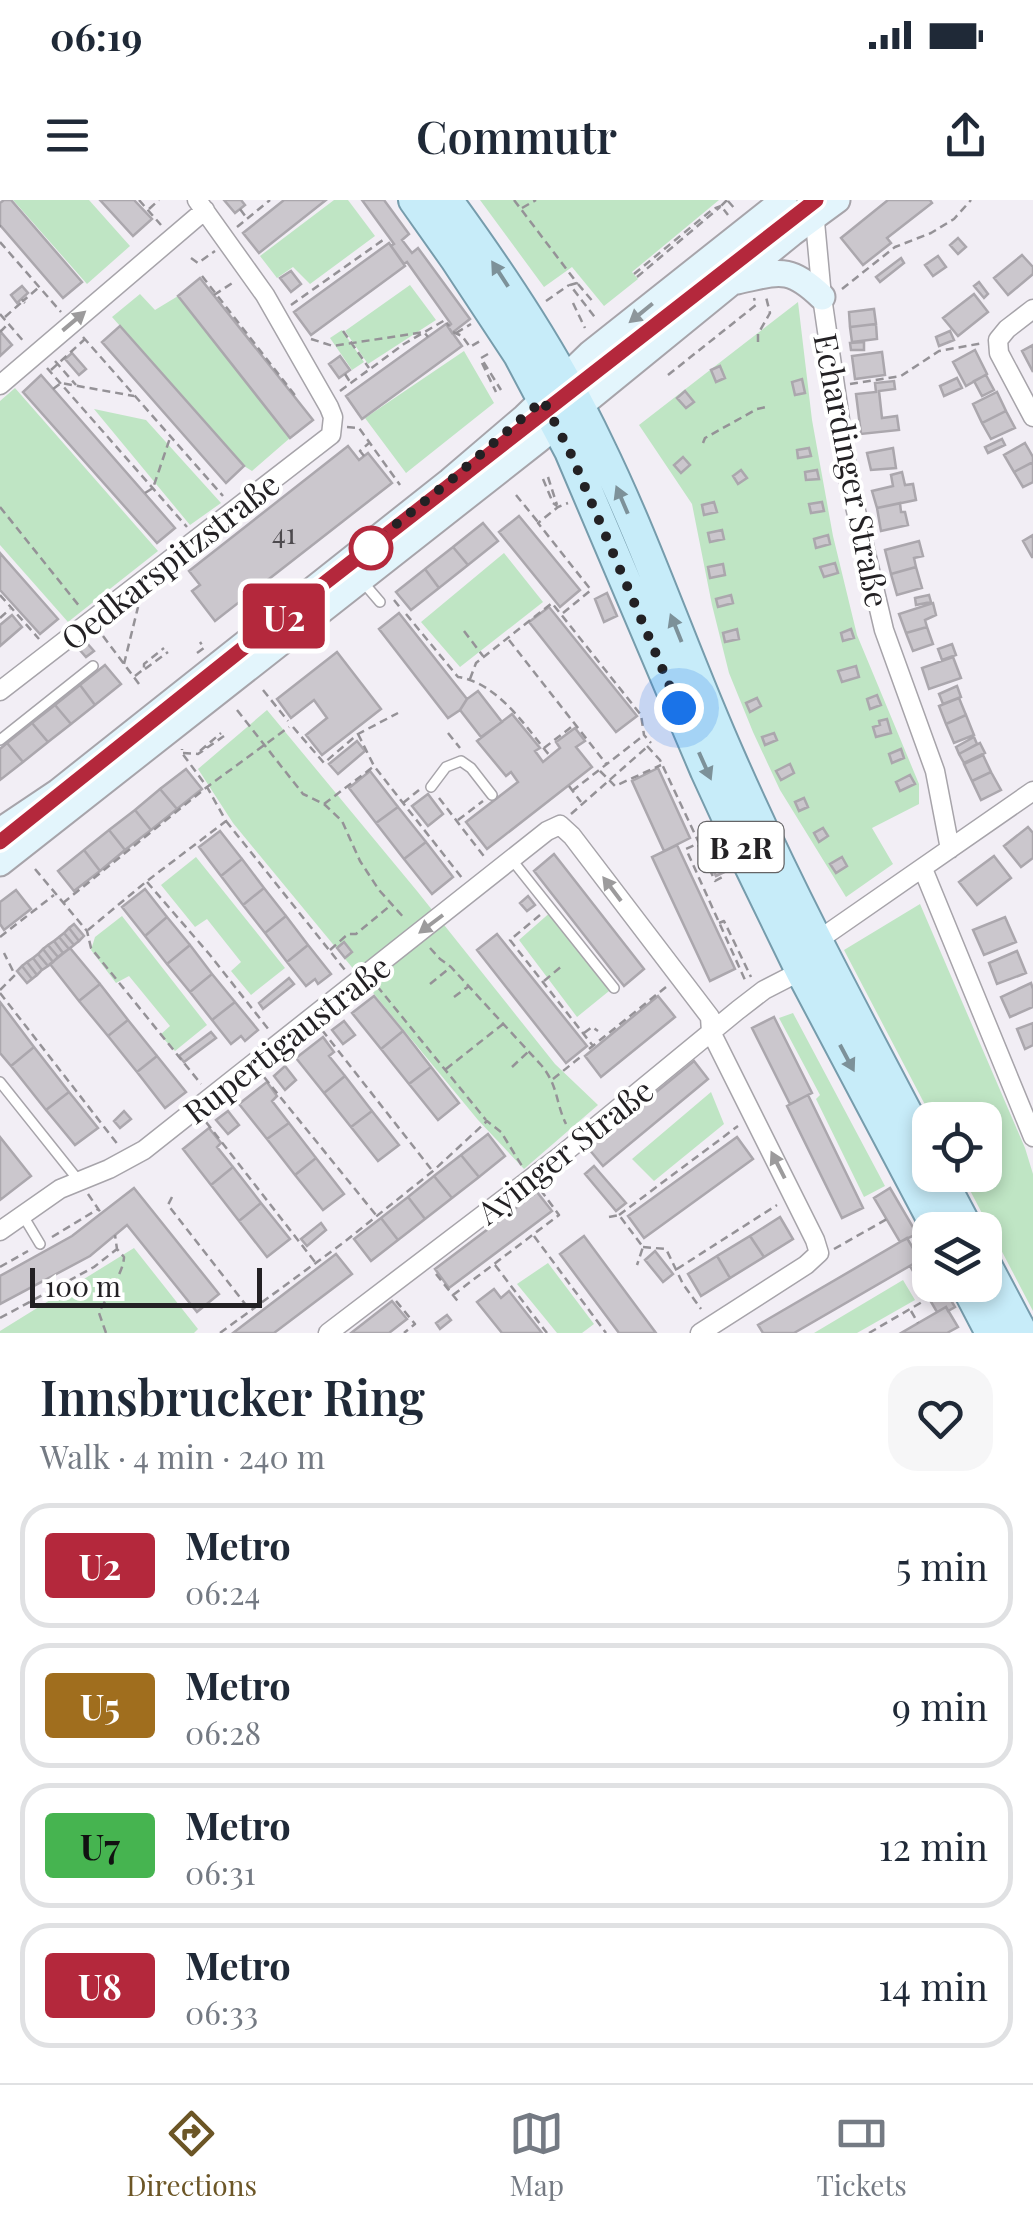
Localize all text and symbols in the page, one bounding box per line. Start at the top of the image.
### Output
text: 06:19 [50,10,142,61]
text: Commutr [416,105,617,165]
icon: menu [40,108,95,163]
icon: share [938,108,993,163]
one-way arrow [491,260,509,288]
one-way arrow [628,302,654,323]
one-way arrow [62,311,87,333]
street label: Echardinger Straße [805,329,901,611]
street label: Oedkarspitzstraße [51,461,287,659]
one-way arrow [614,485,630,515]
house number: 41 [272,514,296,551]
unlabelled marker [350,527,392,569]
line badge: U2 [239,584,329,648]
text: U2 [263,593,305,640]
one-way arrow [667,613,683,643]
your location [654,683,704,733]
one-way arrow [697,751,713,781]
road number: B 2R [698,822,784,872]
one-way arrow [603,876,623,902]
one-way arrow [418,914,444,934]
street label: Rupertigaustraße [174,944,398,1132]
one-way arrow [838,1044,855,1073]
street label: Ayinger Straße [466,1068,661,1233]
map controls [912,1102,1002,1302]
button: locate [912,1102,1002,1192]
one-way arrow [769,1150,786,1179]
button: layers [912,1212,1002,1302]
scale bar [30,1263,262,1308]
text: 100 m [45,1267,121,1304]
text: Innsbrucker Ring [40,1364,425,1428]
button: heart [888,1366,993,1471]
text: Walk · 4 min · 240 m [40,1434,325,1477]
text: Metro [185,1519,291,1570]
text: 5 min [896,1540,988,1591]
text: U2 [79,1542,121,1589]
text: 06:24 [185,1570,260,1613]
text: Metro [185,1659,291,1710]
text: 9 min [892,1680,988,1731]
text: U5 [80,1682,120,1729]
text: 06:28 [185,1710,261,1753]
text: Metro [185,1799,291,1850]
text: 12 min [879,1820,988,1871]
text: U7 [80,1822,120,1869]
text: 06:31 [185,1850,256,1893]
text: Metro [185,1939,291,1990]
text: 14 min [878,1960,988,2011]
text: U8 [78,1962,122,2009]
text: 06:33 [185,1990,258,2033]
tab: Directions [126,2106,257,2203]
tab: Map [509,2106,564,2203]
tab: Tickets [816,2106,907,2203]

